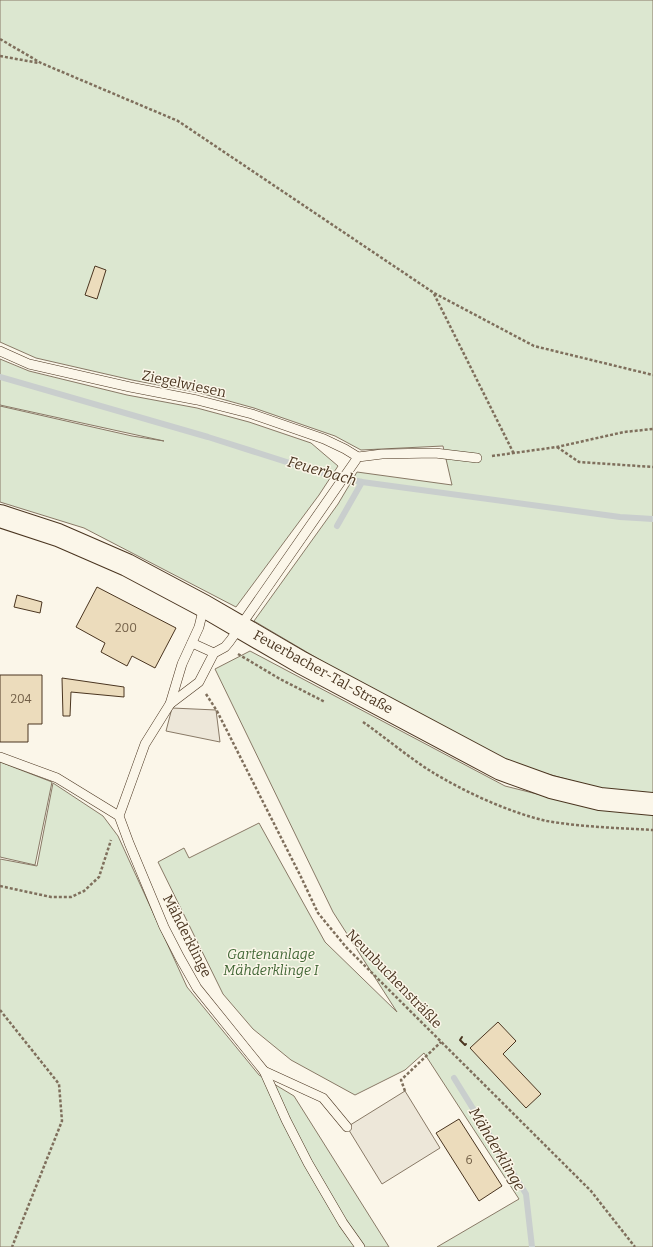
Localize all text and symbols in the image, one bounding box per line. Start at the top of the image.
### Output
street label: Ziegelwiesen [140,367,228,401]
water label: Feuerbach [285,453,359,489]
house number: 200 [115,621,137,635]
street label: Feuerbacher-Tal-Straße [250,627,396,717]
house number: 204 [10,692,32,706]
street label: Mähderklinge [159,892,215,980]
street label: Neunbuchensträßle [342,926,446,1032]
park label: Gartenanlage Mähderklinge I [223,946,320,979]
water label: Mähderklinge [465,1104,529,1194]
house number: 6 [465,1153,473,1167]

